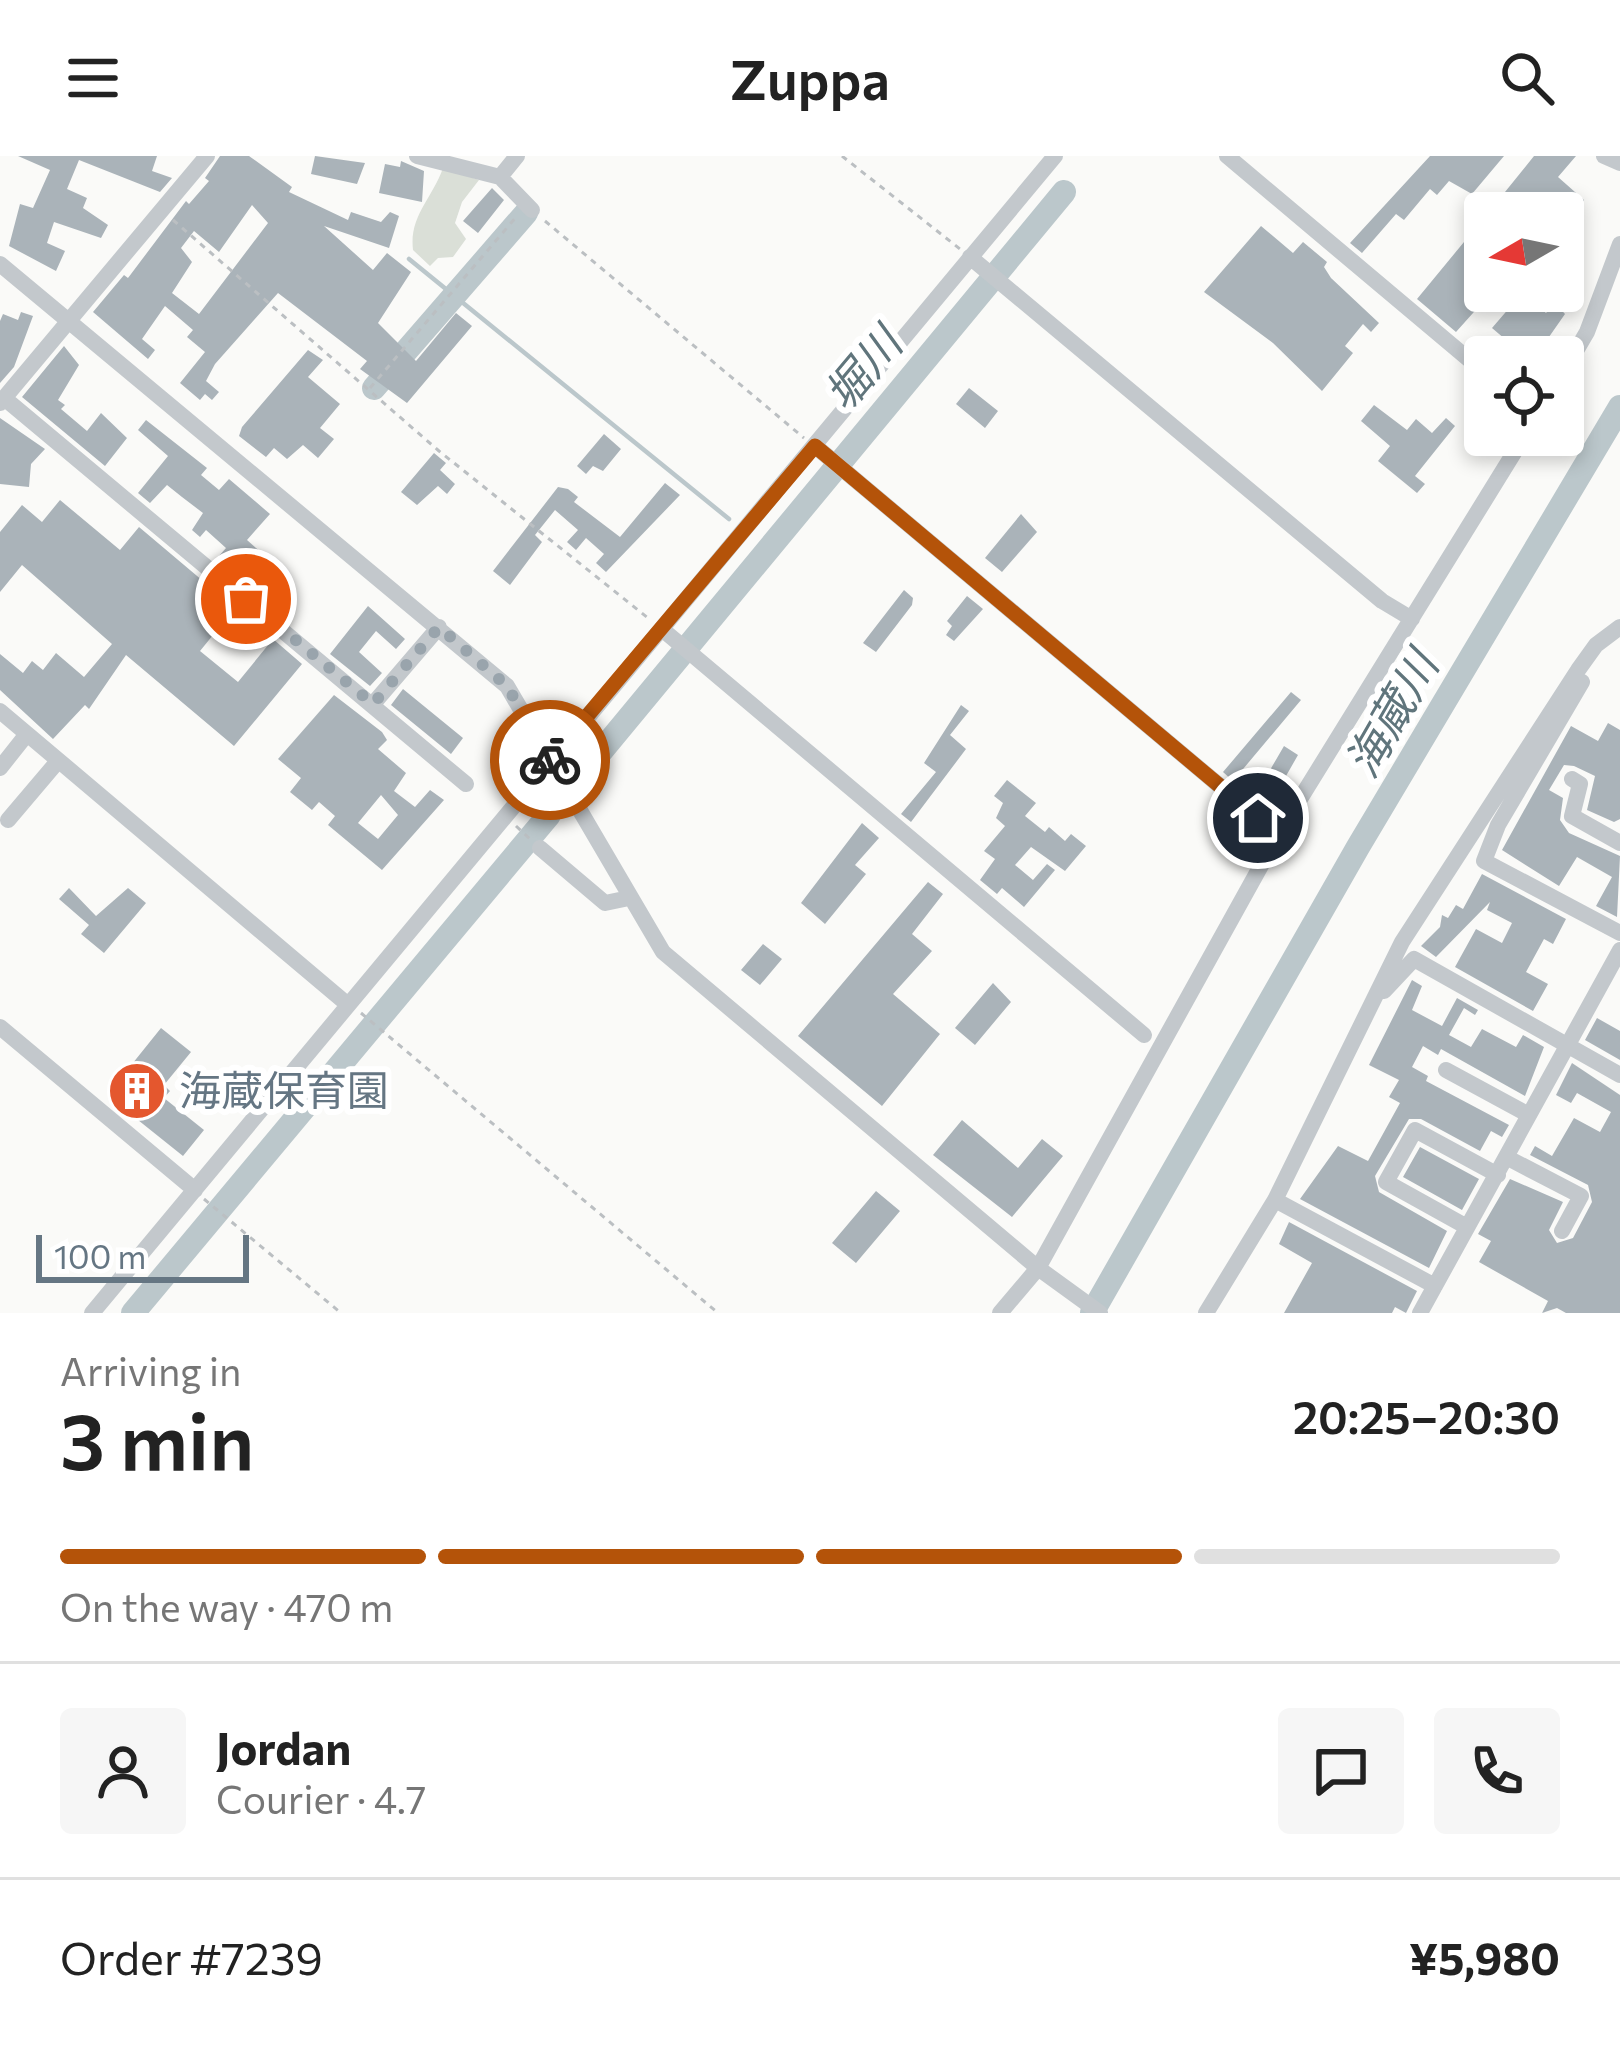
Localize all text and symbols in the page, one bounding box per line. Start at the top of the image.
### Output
icon: menu [60,45,126,111]
text: Zuppa [730,45,890,111]
icon: search [1494,45,1560,111]
north arrow [1464,192,1584,312]
map controls [1464,192,1584,456]
water label: 堀川 [811,312,914,420]
button: locate [1464,336,1584,456]
pin [195,548,297,650]
icon: bag [213,566,279,632]
water label: 海蔵川 [1332,637,1449,785]
courier [490,700,610,820]
icon: bike [517,727,583,793]
pin [1207,767,1309,869]
icon: home [1225,785,1291,851]
building icon: 海蔵保育園 [106,1060,168,1122]
place label: 海蔵保育園 [179,1063,389,1115]
scale bar [36,1229,249,1282]
text: 100 m [54,1235,146,1276]
text: Arriving in [60,1346,241,1394]
text: 20:25–20:30 [1293,1388,1560,1443]
text: 3 min [60,1391,254,1486]
text: On the way · 470 m [60,1582,393,1630]
button: person [60,1708,186,1834]
button: chat [1278,1708,1404,1834]
button: phone [1434,1708,1560,1834]
text: Jordan [216,1719,351,1774]
text: Courier · 4.7 [216,1774,426,1822]
text: Order #7239 [60,1929,323,1984]
text: ¥5,980 [1409,1929,1560,1984]

